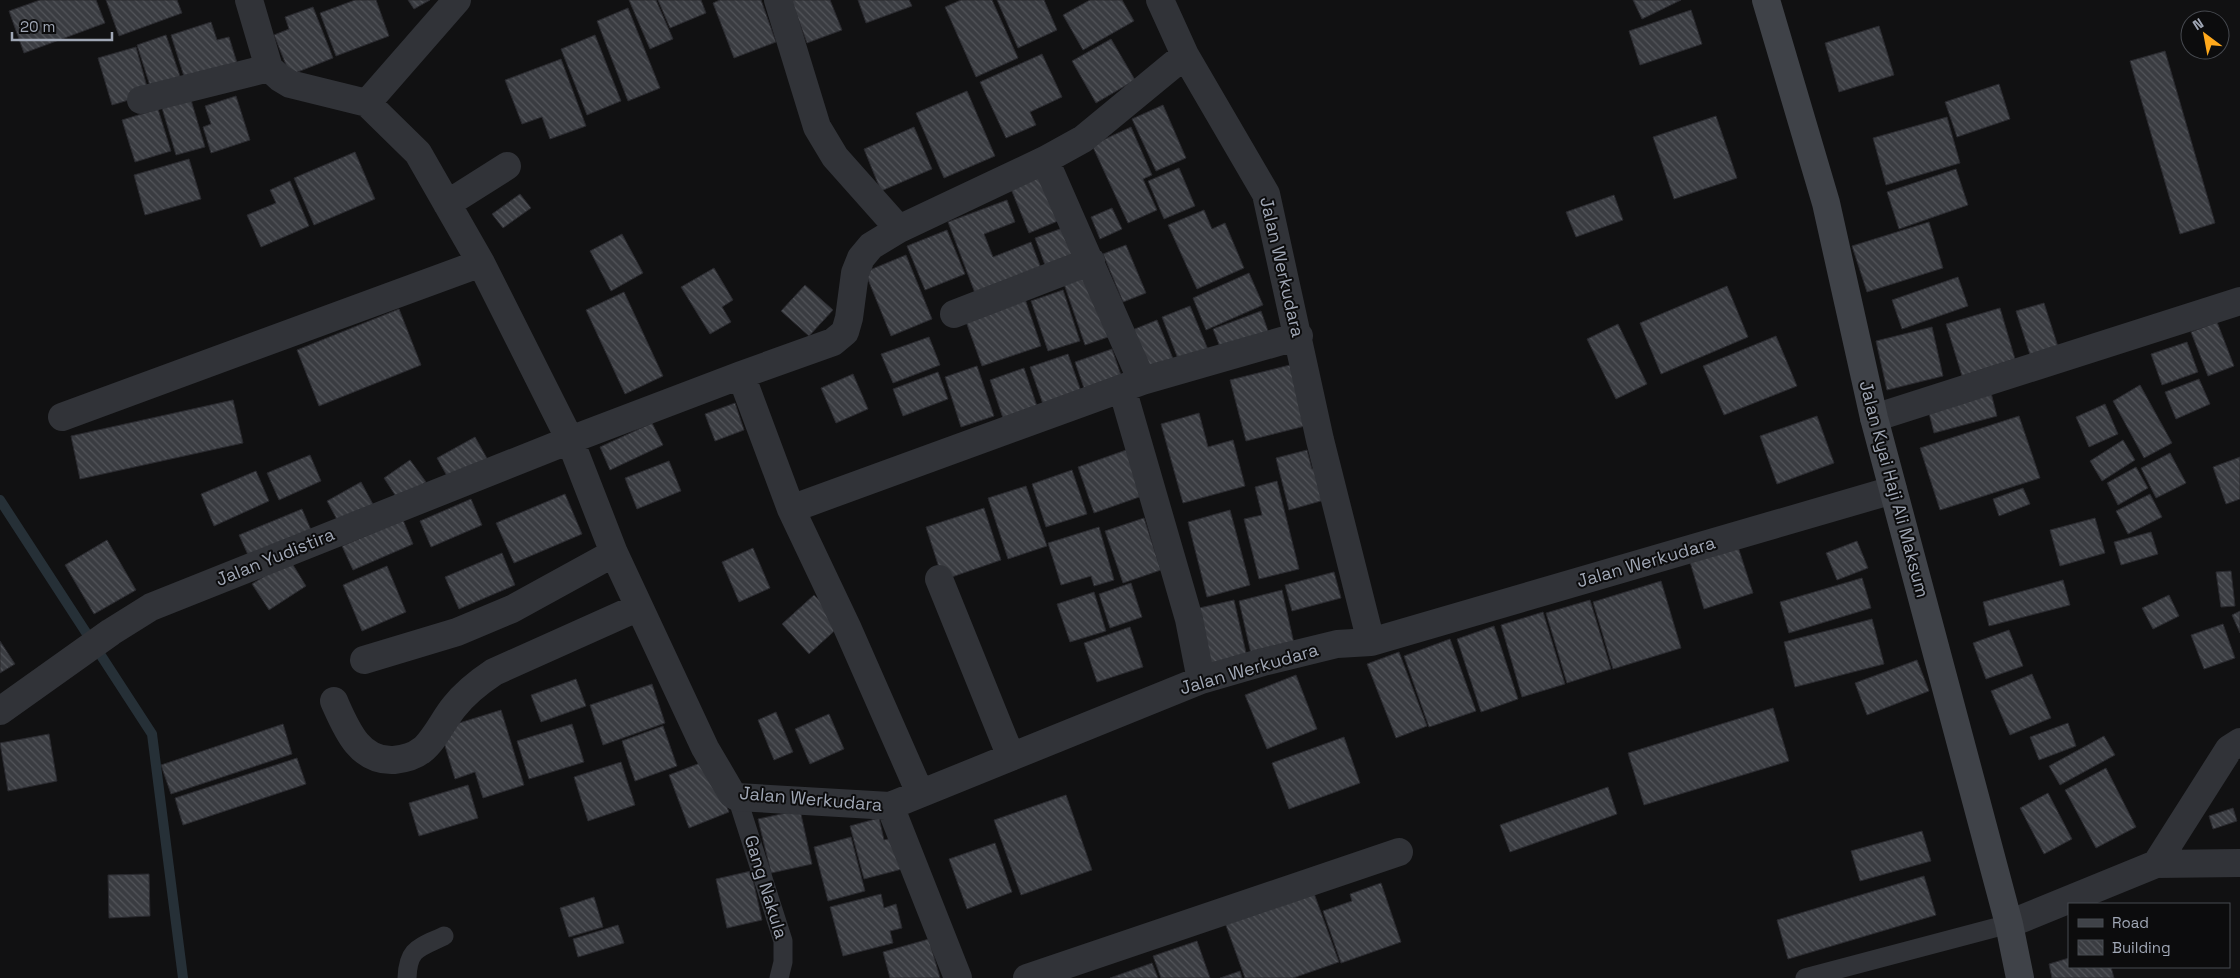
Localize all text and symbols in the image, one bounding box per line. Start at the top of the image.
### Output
scale bar [12,10,112,42]
north arrow [2180,10,2230,60]
text: N [2189,14,2207,34]
text: 20 m [20,17,55,36]
street label: Jalan Werkudara [1255,194,1310,339]
street label: Jalan Kyai Haji Ali Maksum [1854,378,1935,600]
street label: Jalan Yudistira [212,522,338,591]
street label: Jalan Werkudara [1574,531,1718,592]
street label: Jalan Werkudara [1177,638,1321,699]
street label: Jalan Werkudara [739,781,883,816]
street label: Gang Nakula [740,832,793,941]
legend [2068,903,2230,968]
text: Road [2112,913,2149,932]
text: Building [2112,938,2171,957]

